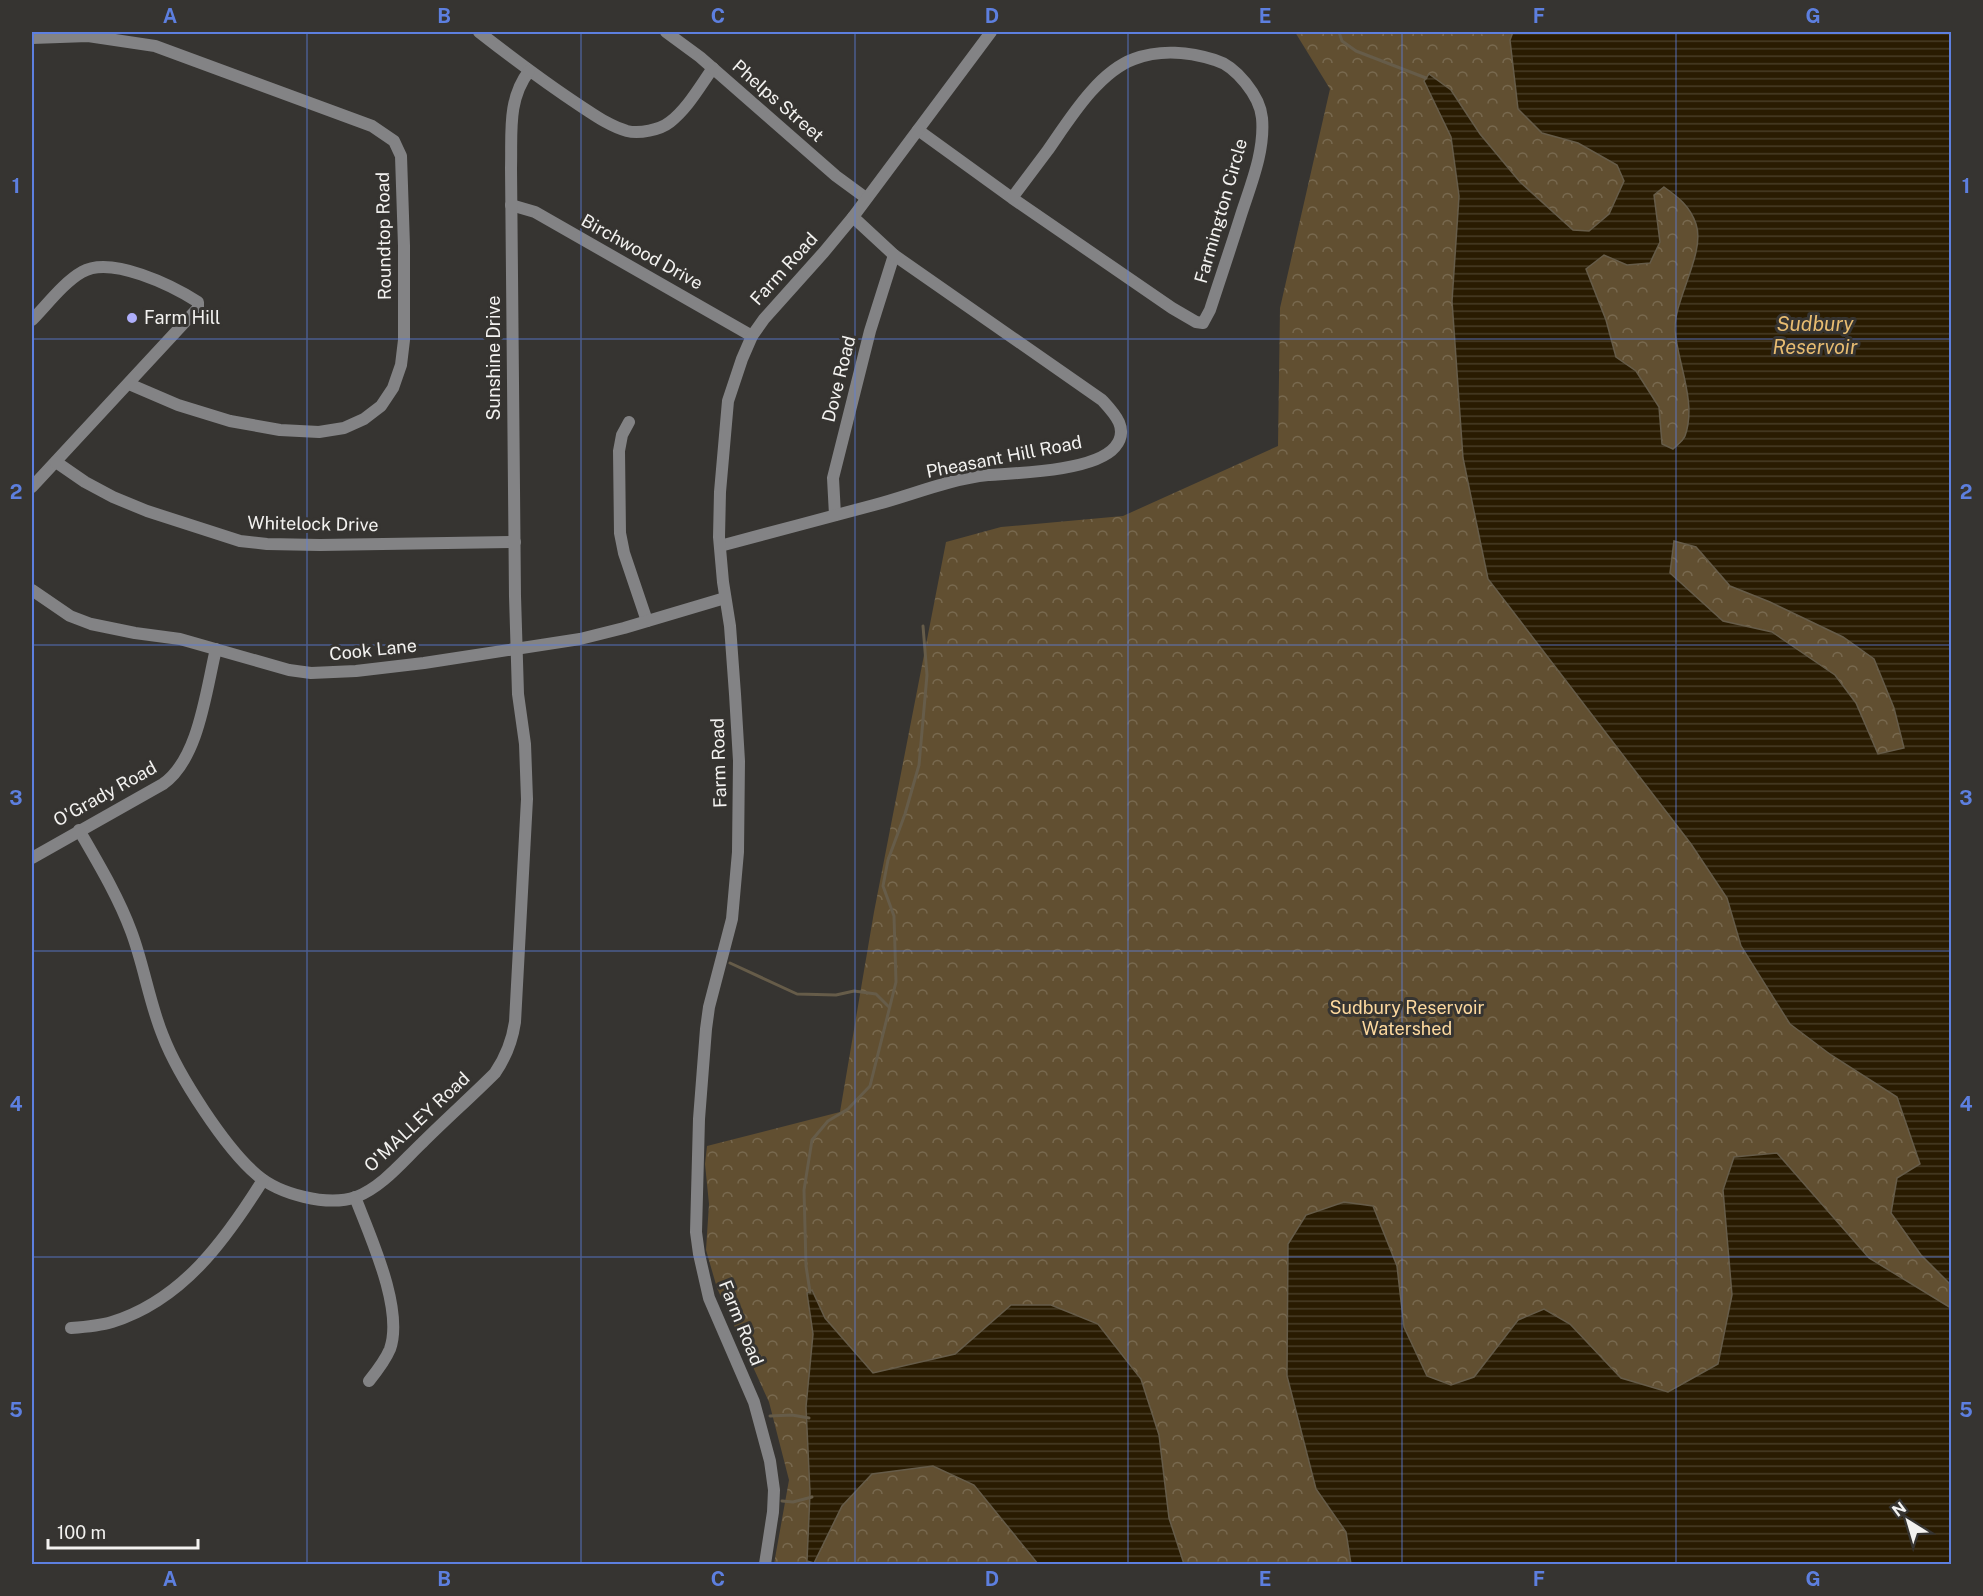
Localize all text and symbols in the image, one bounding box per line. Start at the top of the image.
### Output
text: A [163,4,177,28]
text: B [437,4,451,28]
text: C [711,4,725,28]
text: D [985,4,999,28]
text: E [1259,4,1271,28]
text: F [1533,4,1545,28]
text: G [1805,4,1821,28]
street label: Phelps Street [728,55,828,146]
street label: Farmington Circle [1190,136,1251,286]
street label: Roundtop Road [372,172,395,300]
text: 1 [12,174,20,198]
text: 1 [1962,174,1970,198]
street label: Birchwood Drive [578,209,707,294]
street label: Farm Road [746,228,822,309]
street label: Sunshine Drive [483,296,504,420]
place label: Farm Hill [144,307,220,328]
marker: Farm Hill [125,311,139,325]
water label: Sudbury Reservoir [1773,312,1858,359]
street label: Dove Road [818,333,859,424]
street label: Pheasant Hill Road [924,431,1084,482]
text: 2 [10,480,22,504]
text: 2 [1960,480,1972,504]
street label: Whitelock Drive [247,512,379,535]
street label: Cook Lane [328,634,418,665]
street label: Farm Road [706,718,731,808]
street label: O'Grady Road [49,757,160,831]
text: 3 [9,786,23,810]
text: 3 [1959,786,1973,810]
park label: Sudbury Reservoir Watershed [1329,997,1485,1039]
street label: O'MALLEY Road [360,1067,474,1176]
text: 4 [9,1092,23,1116]
text: 4 [1959,1092,1973,1116]
street label: Farm Road [715,1277,768,1369]
text: 5 [9,1398,23,1422]
text: 5 [1959,1398,1973,1422]
north arrow [1878,1491,1938,1551]
text: N [1889,1498,1910,1521]
scale bar [48,1512,198,1550]
text: 100 m [57,1522,106,1543]
text: A [163,1567,177,1591]
text: B [437,1567,451,1591]
text: C [711,1567,725,1591]
text: D [985,1567,999,1591]
text: E [1259,1567,1271,1591]
text: F [1533,1567,1545,1591]
text: G [1805,1567,1821,1591]

